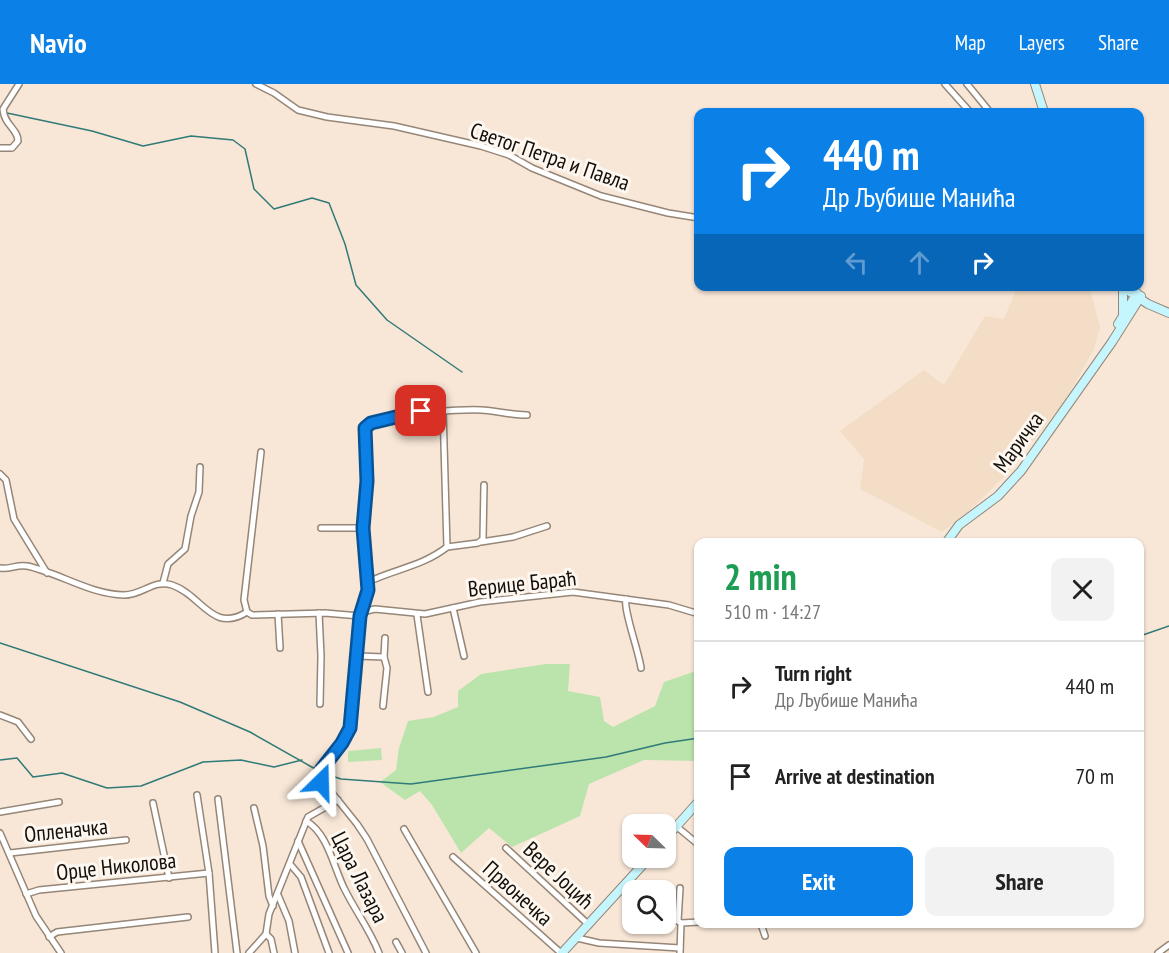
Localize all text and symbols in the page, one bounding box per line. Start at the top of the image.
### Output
text: Navio [30,24,87,61]
text: Map [955,29,986,56]
text: Layers [1019,29,1065,56]
text: Share [1098,29,1139,56]
street label: Светог Петра и Павла [466,116,634,196]
text: 440 m [823,127,920,182]
icon: right [724,132,802,210]
text: Др Љубише Манића [823,180,1016,214]
icon: left [840,246,873,279]
icon: ahead [903,246,936,279]
icon: right [966,246,999,279]
pin [395,385,446,436]
icon: arrive [404,394,437,427]
street label: Маричка [987,406,1049,478]
text: 2 min [724,553,797,600]
button: close [1051,558,1114,621]
street label: Верице Бараћ [466,563,578,603]
text: 510 m · 14:27 [724,599,821,625]
text: Turn right [775,659,852,687]
icon: right [724,670,757,703]
text: 440 m [1065,672,1114,700]
text: Др Љубише Манића [775,687,918,713]
position arrow [289,750,353,814]
icon: arrive [724,760,757,793]
text: Arrive at destination [775,762,935,790]
text: 70 m [1075,762,1114,790]
street label: Опленачка [23,812,109,848]
north arrow [622,814,676,868]
map controls [622,814,676,934]
street label: Цара Лазара [325,827,395,927]
street label: Вере Јоцић [518,835,600,915]
street label: Орце Николова [55,846,177,886]
button: Exit [724,847,913,916]
button: Share [925,847,1114,916]
street label: Првонечка [477,854,559,932]
button: search [622,880,676,934]

